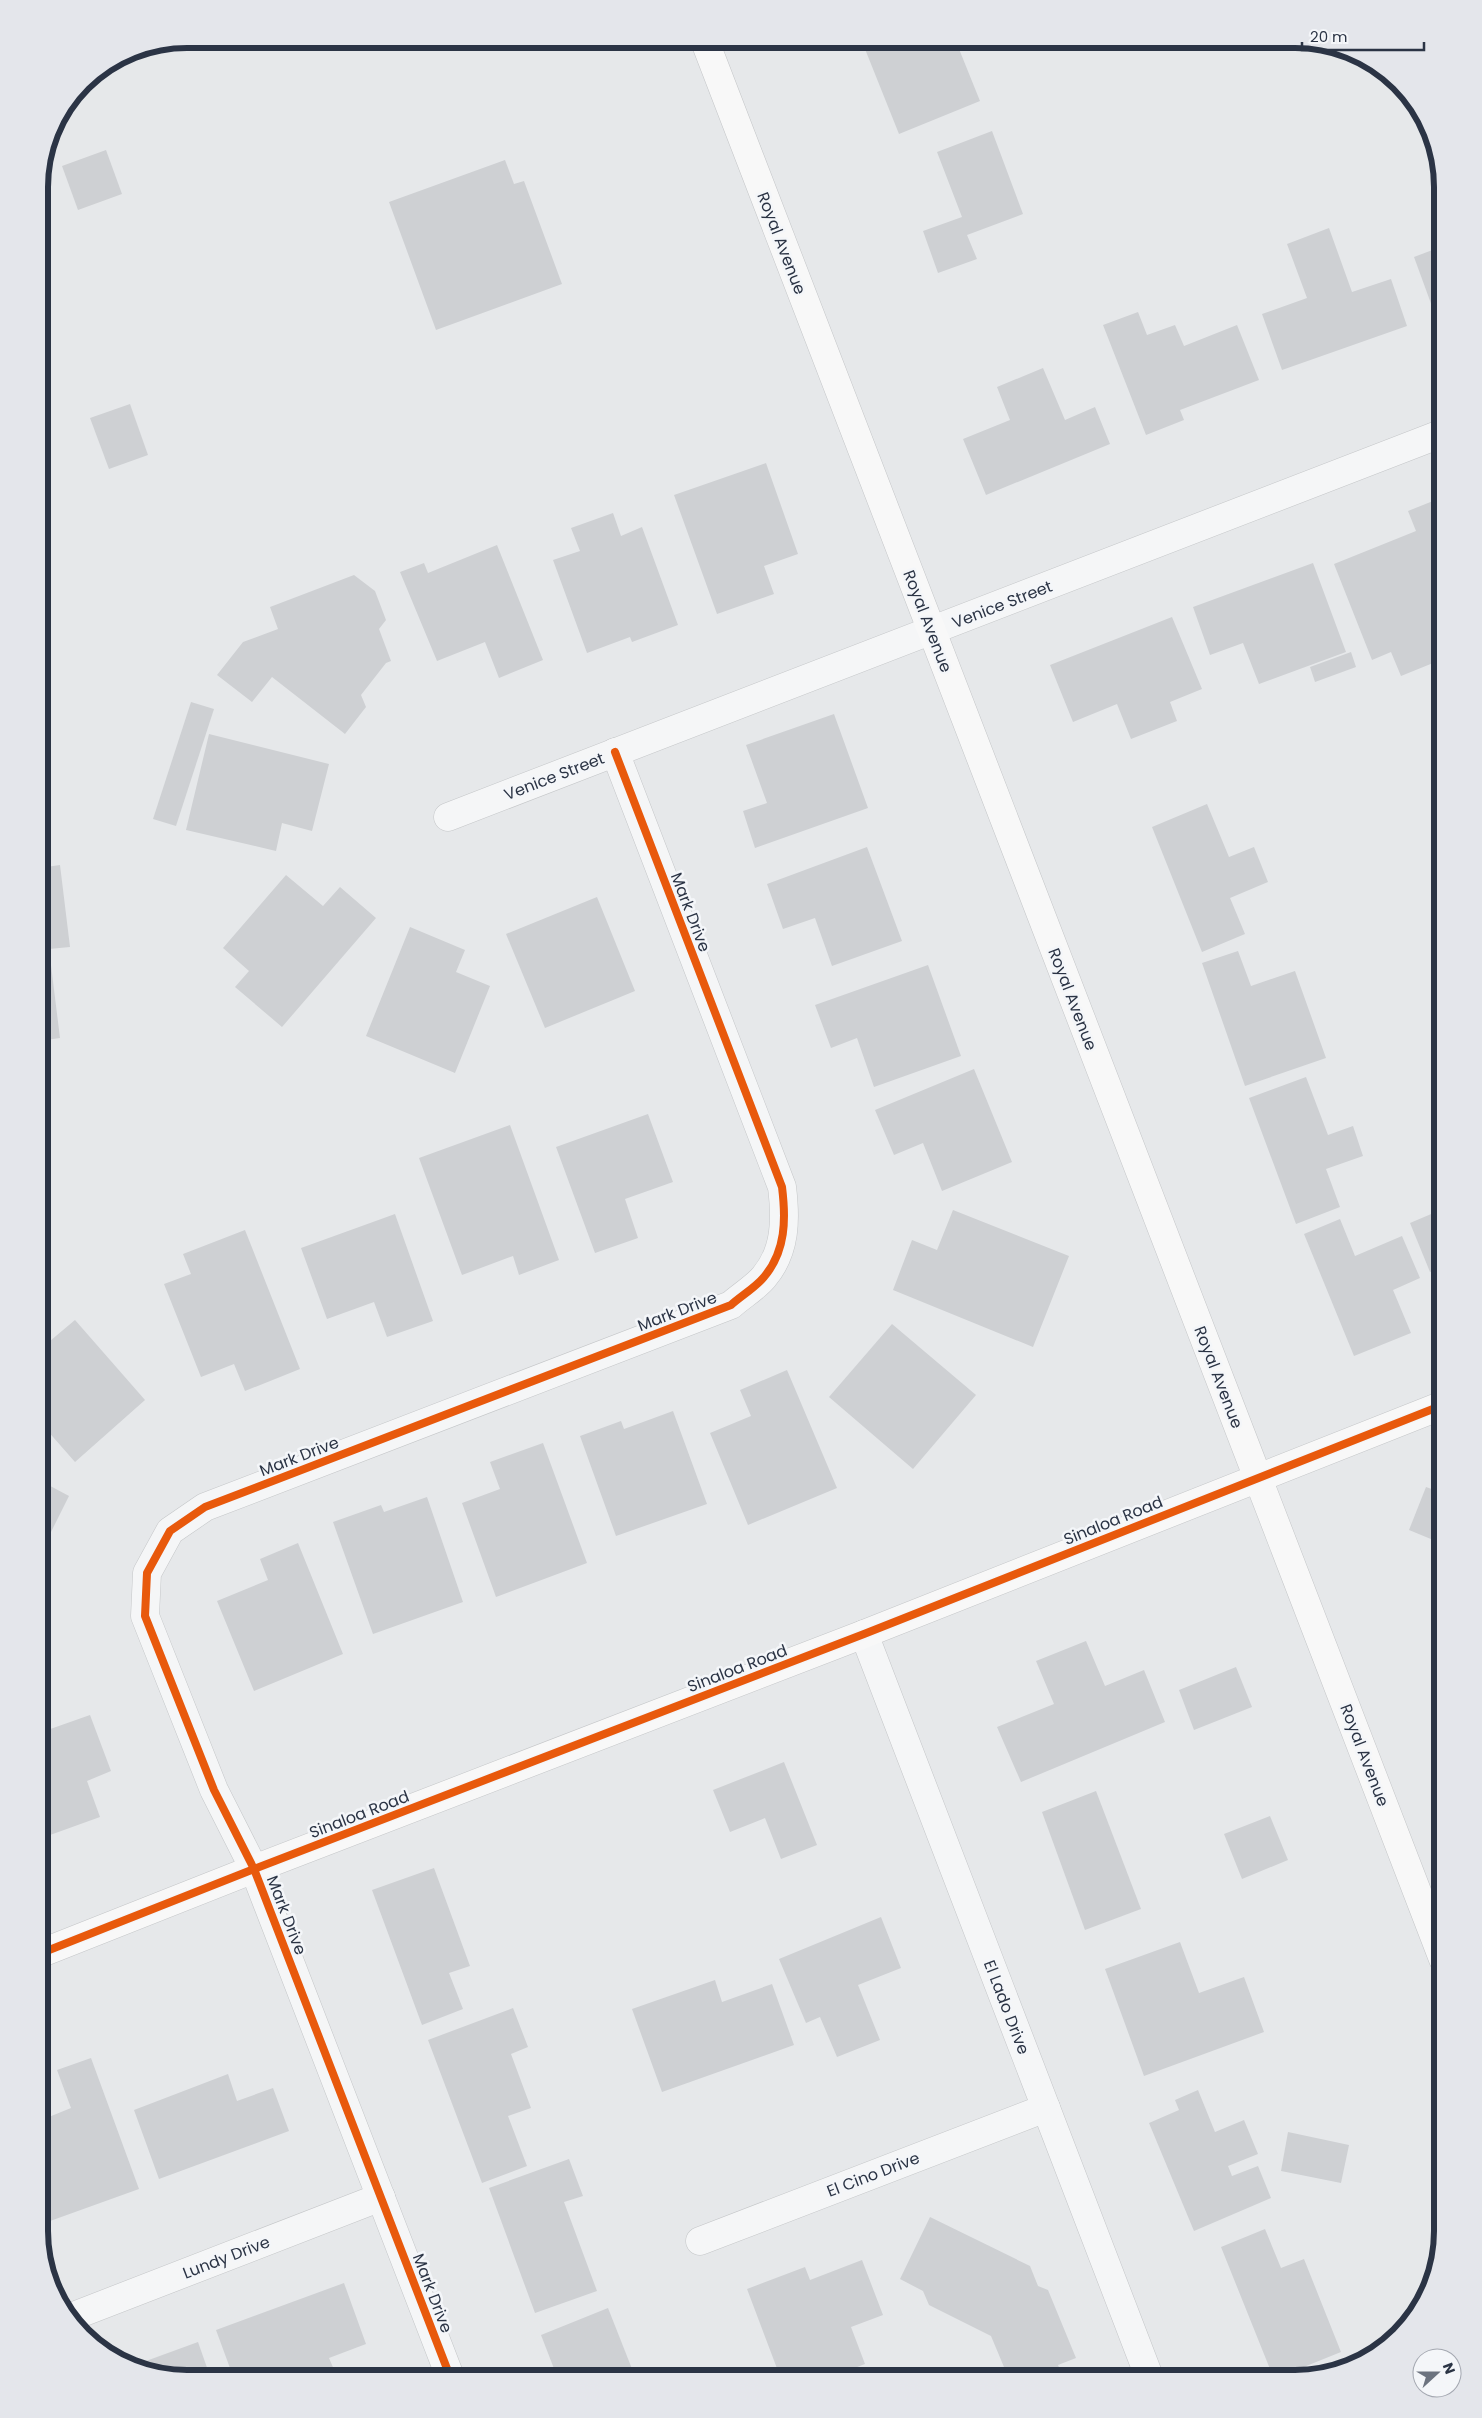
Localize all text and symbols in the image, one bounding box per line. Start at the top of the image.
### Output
scale bar [1302,20,1424,52]
text: 20 m [1310,26,1348,47]
street label: Royal Avenue [751,189,812,298]
street label: Royal Avenue [897,567,958,676]
street label: Venice Street [949,575,1056,634]
street label: Venice Street [501,747,608,806]
street label: Mark Drive [665,869,716,955]
street label: Royal Avenue [1042,945,1103,1054]
street label: Mark Drive [634,1286,720,1337]
street label: Royal Avenue [1188,1323,1249,1432]
street label: Mark Drive [256,1431,342,1482]
street label: Sinaloa Road [1060,1490,1166,1551]
street label: Sinaloa Road [684,1639,790,1698]
street label: Royal Avenue [1334,1701,1395,1810]
street label: Sinaloa Road [306,1785,412,1844]
street label: Mark Drive [261,1872,312,1958]
street label: El Lado Drive [978,1957,1035,2058]
street label: El Cino Drive [824,2146,923,2203]
street label: Lundy Drive [179,2230,273,2285]
street label: Mark Drive [407,2250,458,2336]
north arrow [1412,2348,1462,2398]
text: N [1438,2360,1460,2377]

